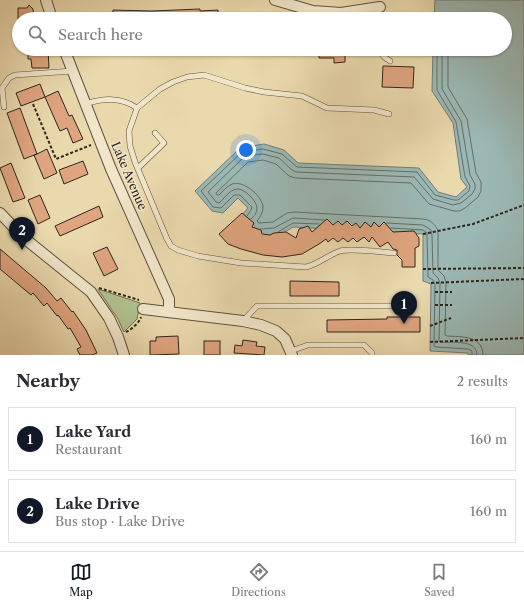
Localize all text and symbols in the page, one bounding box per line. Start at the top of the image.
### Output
search box [12,12,512,56]
icon: search [26,23,48,45]
text: Search here [58,25,143,44]
street label: Lake Avenue [108,139,151,212]
your location [236,140,256,160]
pin: 2 [9,217,35,250]
pin: 1 [391,291,417,324]
text: Nearby [16,371,80,391]
text: 2 results [457,373,508,389]
text: Lake Yard [55,422,131,441]
text: 1 [27,431,33,447]
text: 160 m [470,431,507,447]
text: Restaurant [55,441,122,457]
text: Lake Drive [55,494,140,513]
text: 2 [26,503,34,519]
text: 160 m [470,503,507,519]
text: Bus stop · Lake Drive [55,513,185,529]
tab: Map [69,561,93,599]
tab: Directions [231,561,286,599]
tab: Saved [424,561,455,599]

